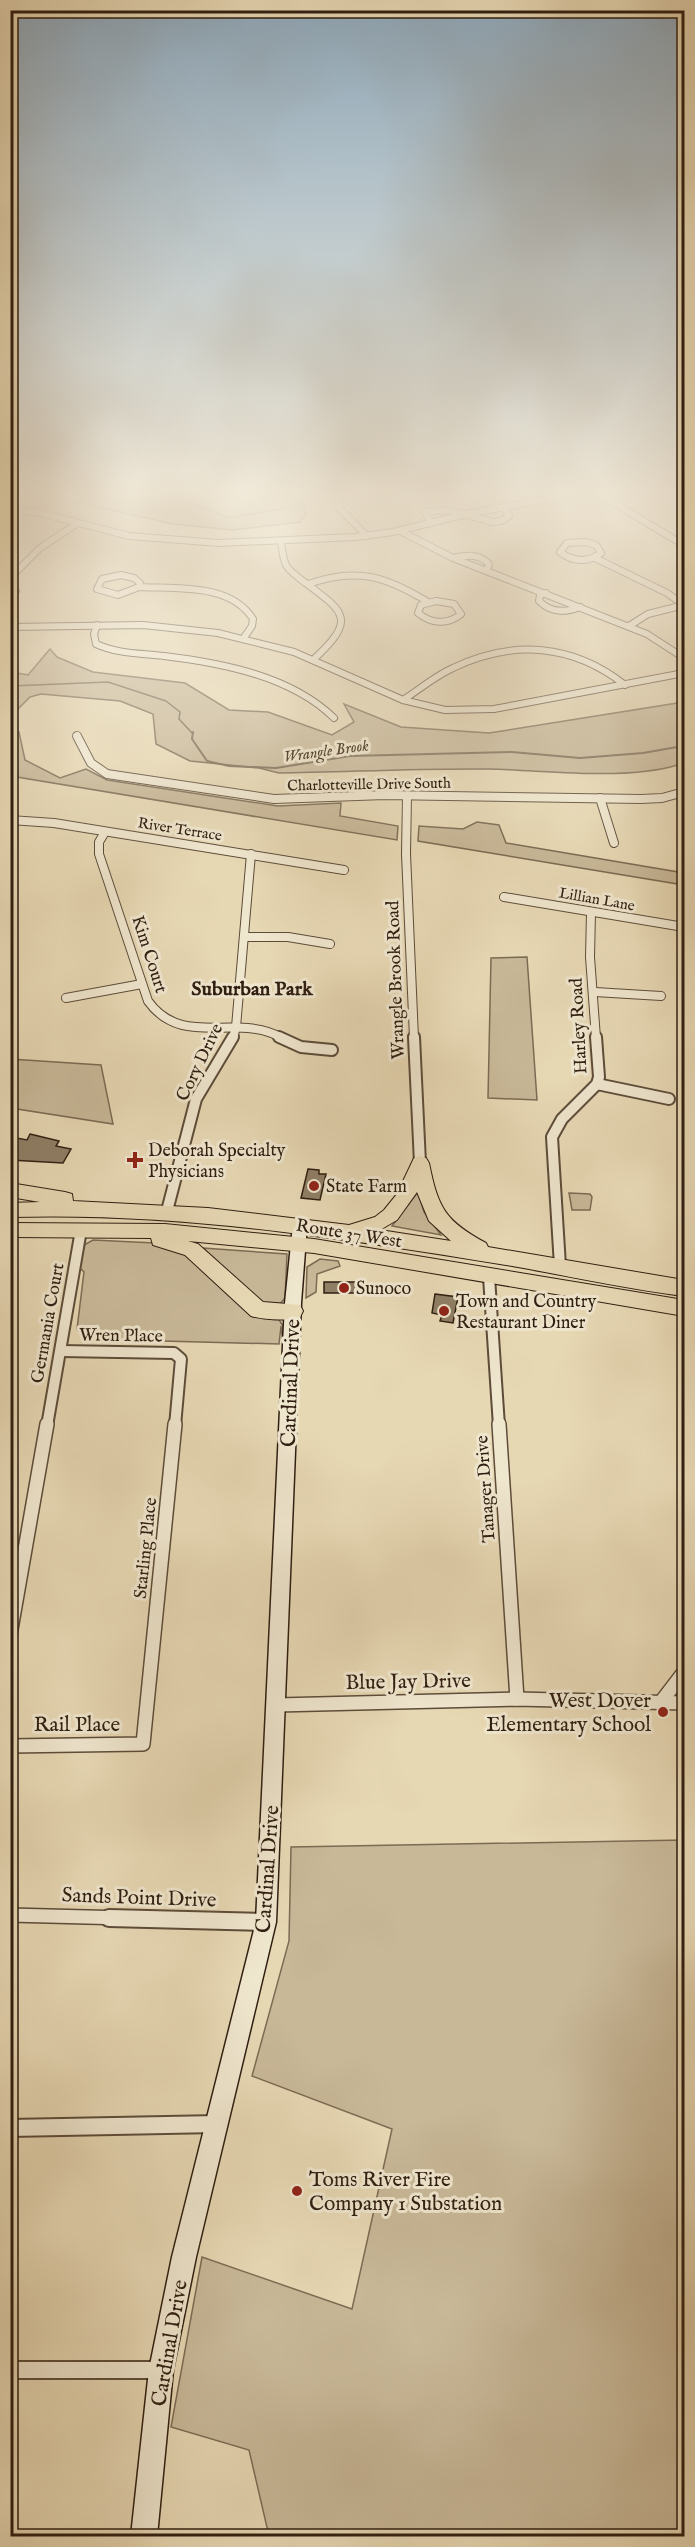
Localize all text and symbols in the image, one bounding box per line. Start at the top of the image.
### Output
water label: Wrangle Brook [283,736,371,768]
street label: Charlotteville Drive South [287,774,451,795]
street label: River Terrace [137,813,223,846]
street label: Lillian Lane [558,883,636,916]
street label: Wrangle Brook Road [382,900,411,1060]
street label: Kim Court [125,913,172,996]
district label: Suburban Park [191,977,314,1002]
street label: Harley Road [565,977,594,1075]
street label: Cory Drive [172,1020,229,1105]
place label: Deborah Specialty Physicians [148,1140,286,1184]
marker: Deborah Specialty Physicians [126,1151,144,1169]
place label: State Farm [326,1176,407,1199]
marker: State Farm [307,1179,321,1193]
street label: Route 37 West [294,1215,403,1254]
street label: Germania Court [27,1261,70,1385]
place label: Sunoco [356,1278,412,1301]
marker: Sunoco [337,1281,351,1295]
place label: Town and Country Restaurant Diner [456,1291,596,1335]
marker: Town and Country Restaurant Diner [437,1304,451,1318]
street label: Cardinal Drive [276,1318,307,1448]
street label: Wren Place [79,1324,163,1349]
street label: Tanager Drive [471,1435,502,1543]
street label: Starling Place [130,1496,163,1600]
street label: Blue Jay Drive [345,1668,471,1697]
place label: West Dover Elementary School [486,1688,651,1739]
marker: West Dover Elementary School [656,1705,670,1719]
street label: Rail Place [34,1712,121,1739]
street label: Cardinal Drive [251,1804,286,1934]
street label: Sands Point Drive [61,1882,217,1915]
place label: Toms River Fire Company 1 Substation [309,2167,502,2218]
marker: Toms River Fire Company 1 Substation [290,2184,304,2198]
street label: Cardinal Drive [146,2277,195,2409]

